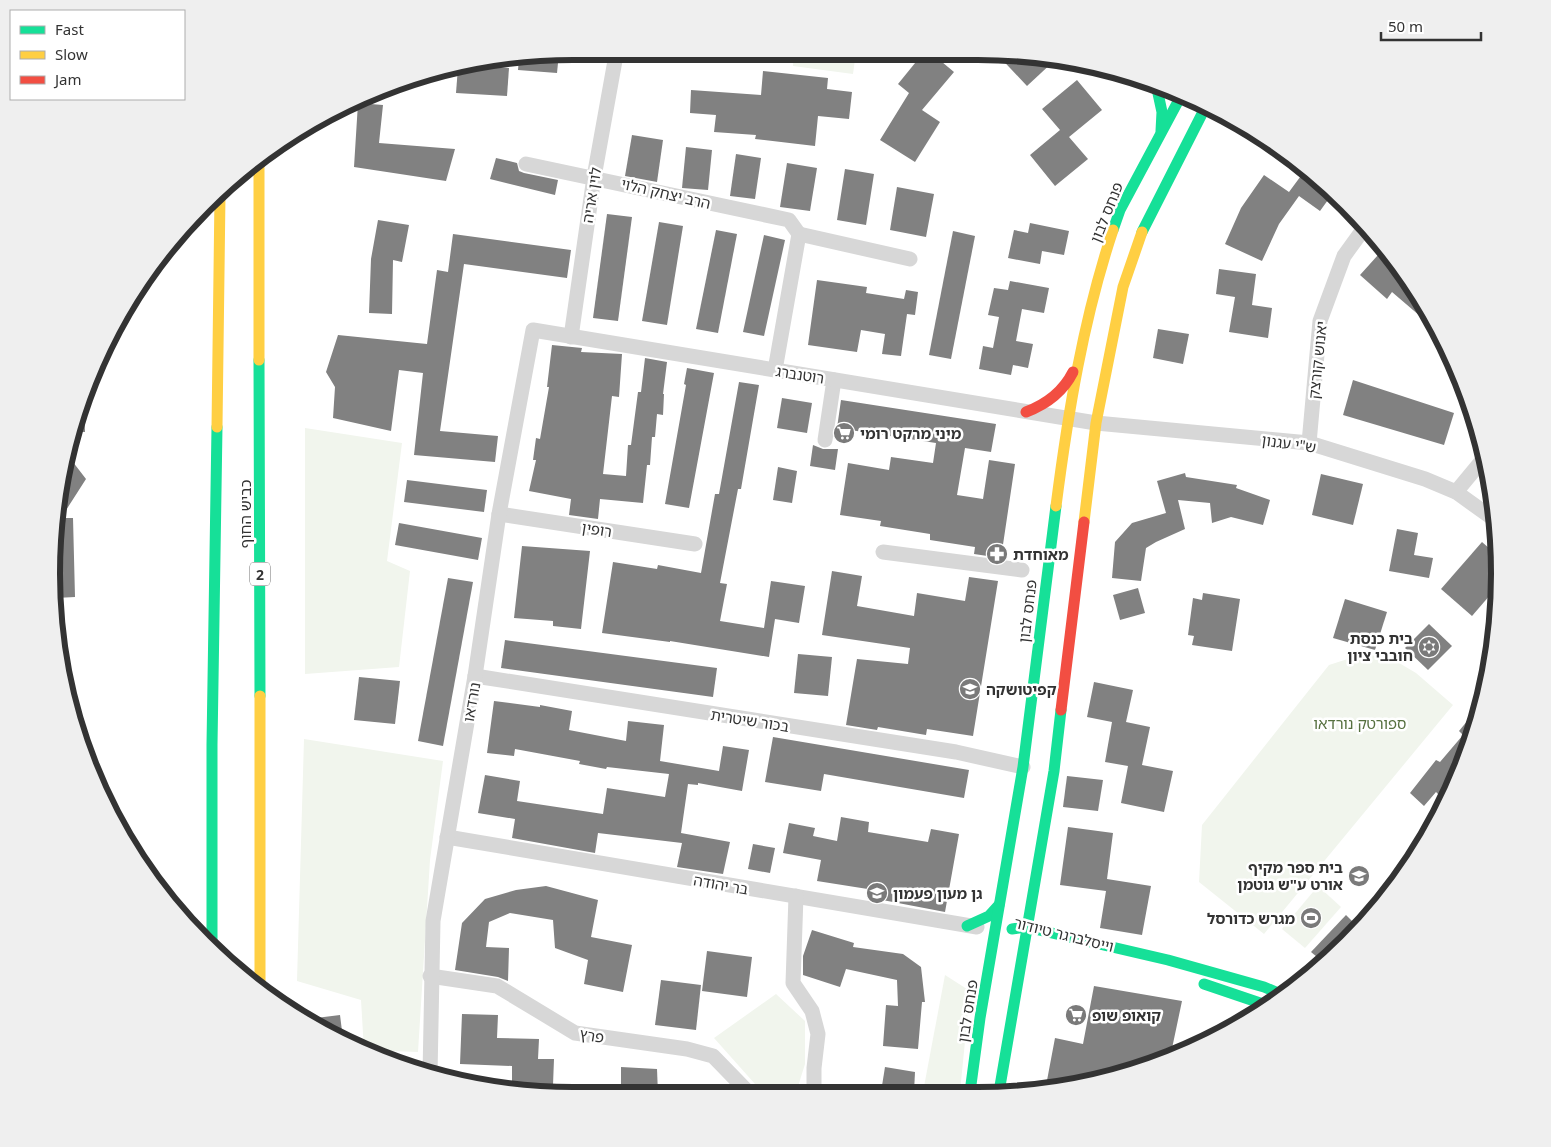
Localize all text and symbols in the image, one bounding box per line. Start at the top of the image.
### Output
legend [10,10,185,100]
scale bar [1381,10,1481,42]
text: 50 m [1388,16,1423,36]
text: Fast [55,19,84,39]
text: Slow [55,44,88,64]
text: Jam [53,69,82,89]
street label: לוין אריה [577,165,605,224]
street label: הרב יצחק הלוי [619,173,713,213]
street label: פנחס לבון [1085,179,1127,245]
street label: יאנוש קורצק [1303,320,1331,400]
street label: רוטנברג [774,360,826,388]
supermarket icon: מיני מרקט רומי [832,421,856,445]
place label: מיני מרקט רומי [860,423,962,443]
street label: ש"י עגנון [1260,429,1318,457]
street label: כביש החוף [235,479,255,548]
street label: רופין [580,517,614,541]
pharmacy icon: מאוחדת [985,542,1009,566]
place label: מאוחדת [1013,544,1069,564]
road number: 2 [250,562,270,586]
street label: פנחס לבון [1013,578,1041,644]
place label: בית כנסת חובבי ציון [1347,628,1413,665]
synagogue icon: בית כנסת חובבי ציון [1417,635,1441,659]
school or university icon: קפיטושקה [958,677,982,701]
place label: קפיטושקה [986,679,1057,699]
street label: נורדאו [458,681,484,723]
street label: בכור שיטרית [709,704,791,736]
park label: ספורטק נורדאו [1314,713,1406,733]
place label: בית ספר מקיף אורט ע"ש גוטמן [1237,857,1343,894]
school or university icon: בית ספר מקיף אורט ע"ש גוטמן [1347,864,1371,888]
street label: בר יהודה [692,869,750,899]
school or university icon: גן מעון פעמון [865,881,889,905]
place label: גן מעון פעמון [893,883,982,903]
sports icon: מגרש כדורסל [1299,906,1323,930]
place label: מגרש כדורסל [1207,908,1295,928]
street label: וייסלברגר טיודור [1012,912,1116,956]
street label: פנחס לבון [952,978,982,1044]
supermarket icon: קואופ שופ [1064,1003,1088,1027]
place label: קואופ שופ [1092,1005,1161,1025]
street label: פרץ [578,1023,606,1047]

